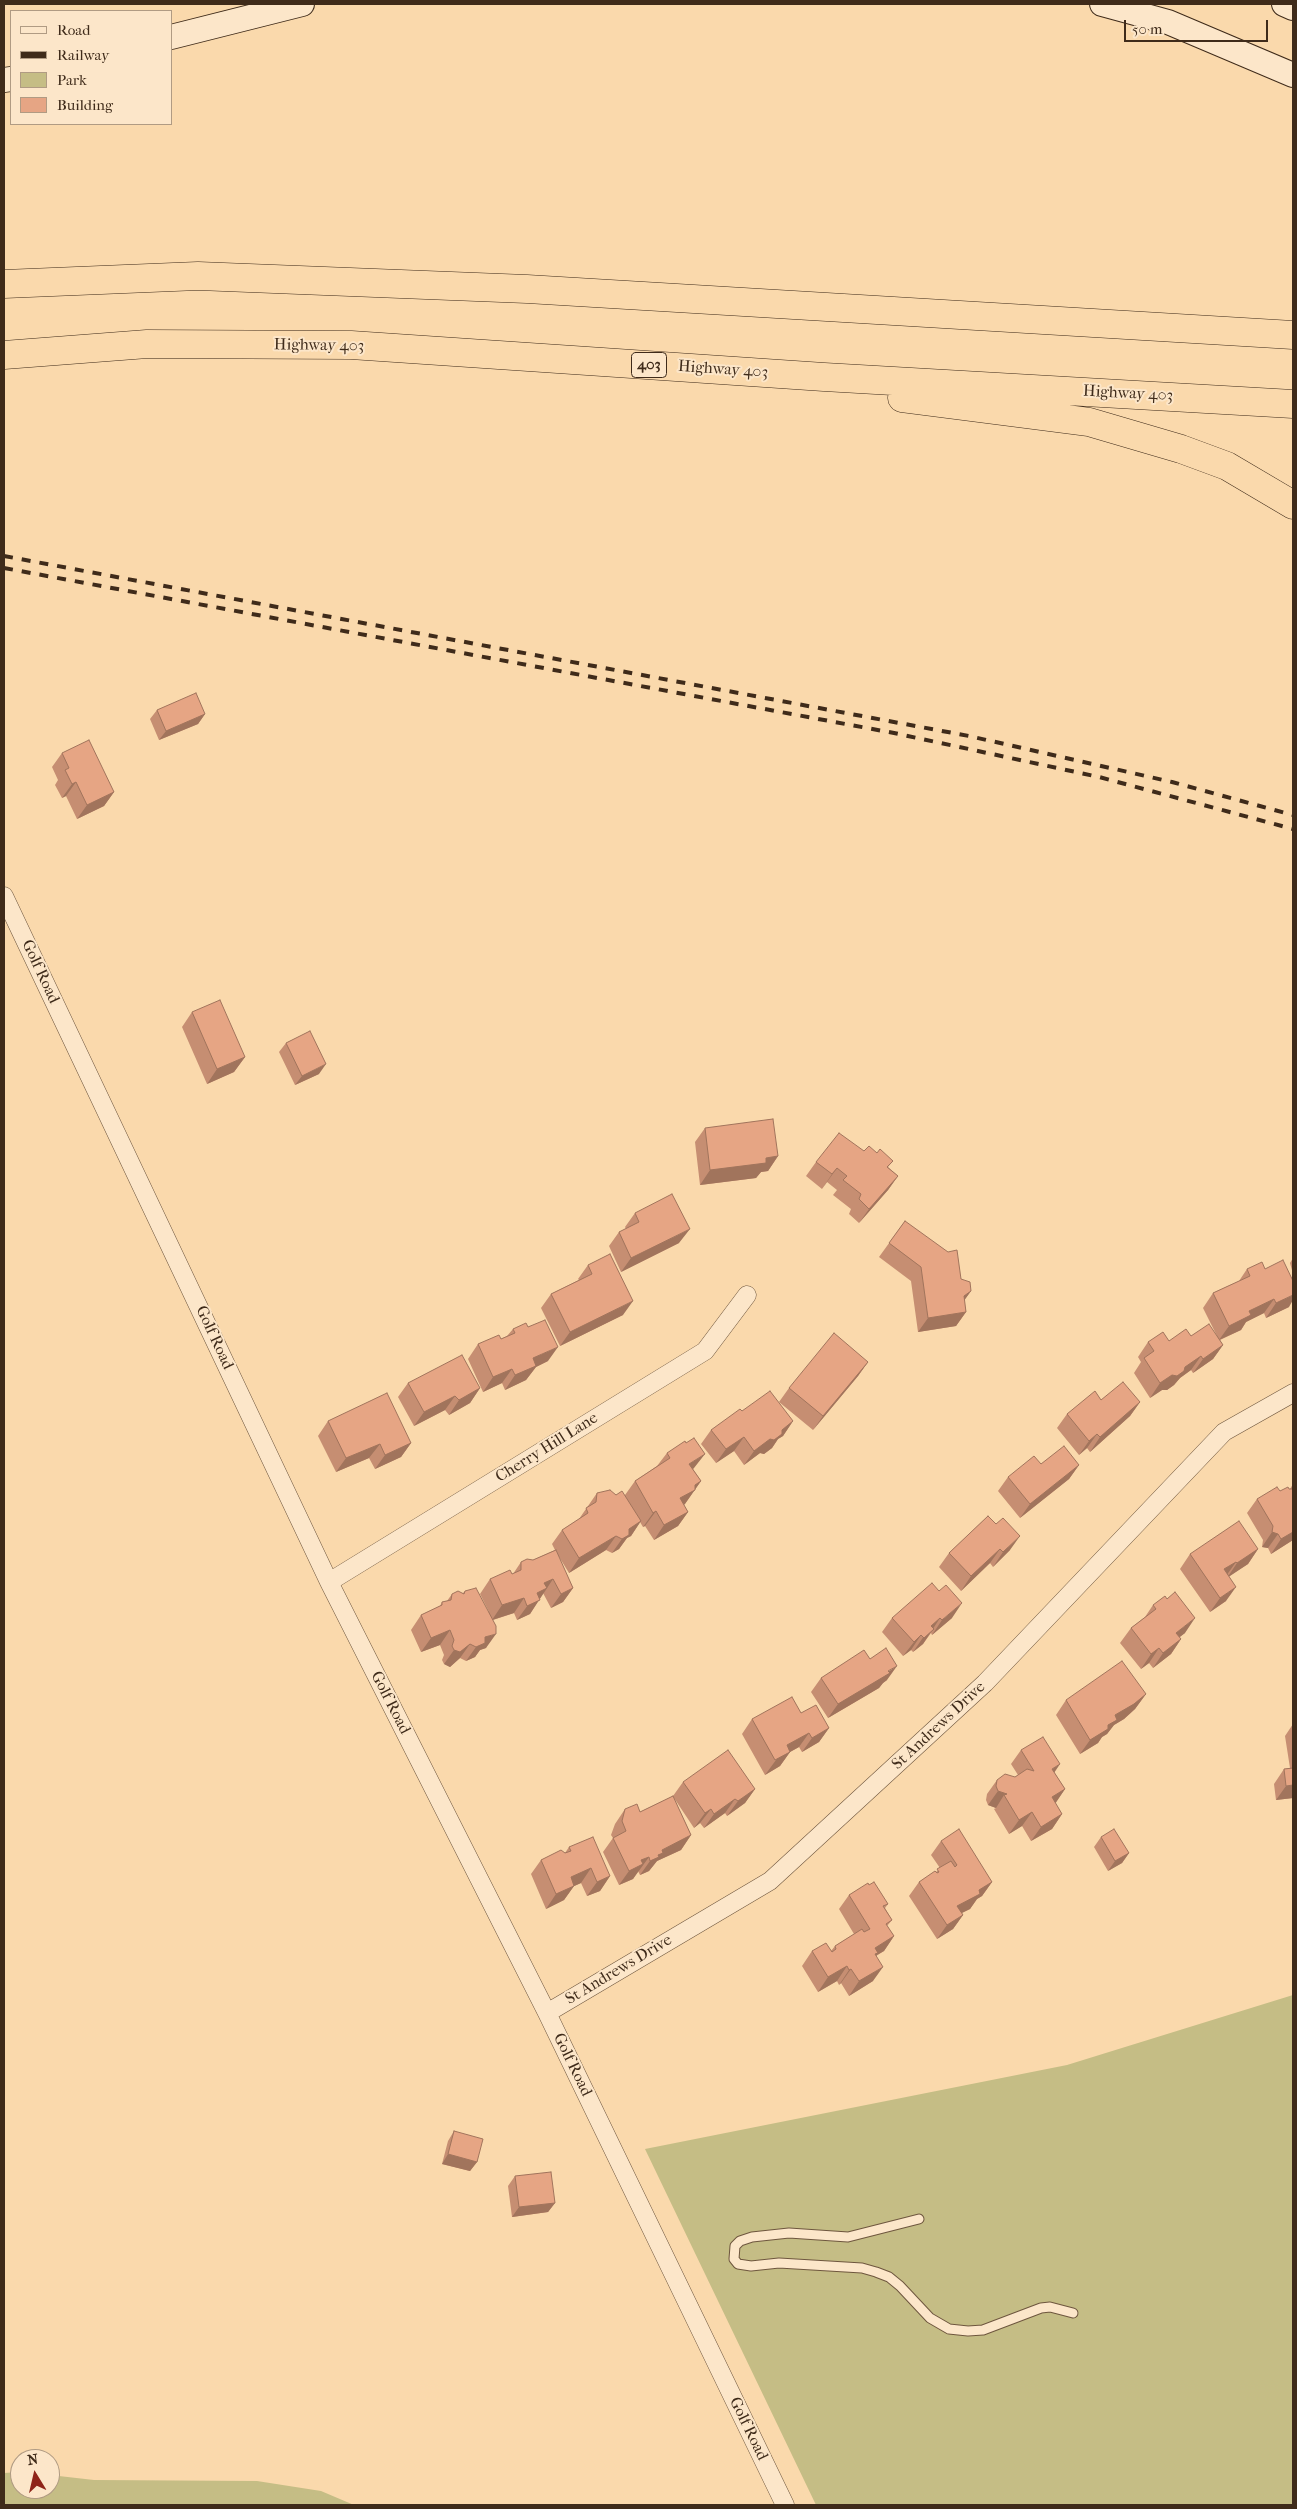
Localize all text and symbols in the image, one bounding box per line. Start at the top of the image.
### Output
legend [10,10,172,125]
scale bar [1127,10,1271,42]
text: 50 m [1132,20,1162,38]
text: Road [57,21,90,39]
text: Railway [57,46,109,64]
text: Park [57,71,87,89]
text: Building [57,96,113,114]
street label: Highway 403 [274,336,364,356]
road number: 403 [632,352,666,378]
street label: Highway 403 [677,357,769,383]
street label: Highway 403 [1082,382,1174,406]
street label: Golf Road [17,937,63,1007]
street label: Golf Road [191,1303,237,1373]
street label: Cherry Hill Lane [492,1409,602,1487]
street label: Golf Road [366,1668,414,1738]
street label: St Andrews Drive [888,1678,990,1774]
street label: St Andrews Drive [562,1931,676,2009]
street label: Golf Road [548,2030,596,2100]
street label: Golf Road [724,2394,772,2464]
north arrow [10,2449,60,2499]
text: N [26,2450,39,2469]

